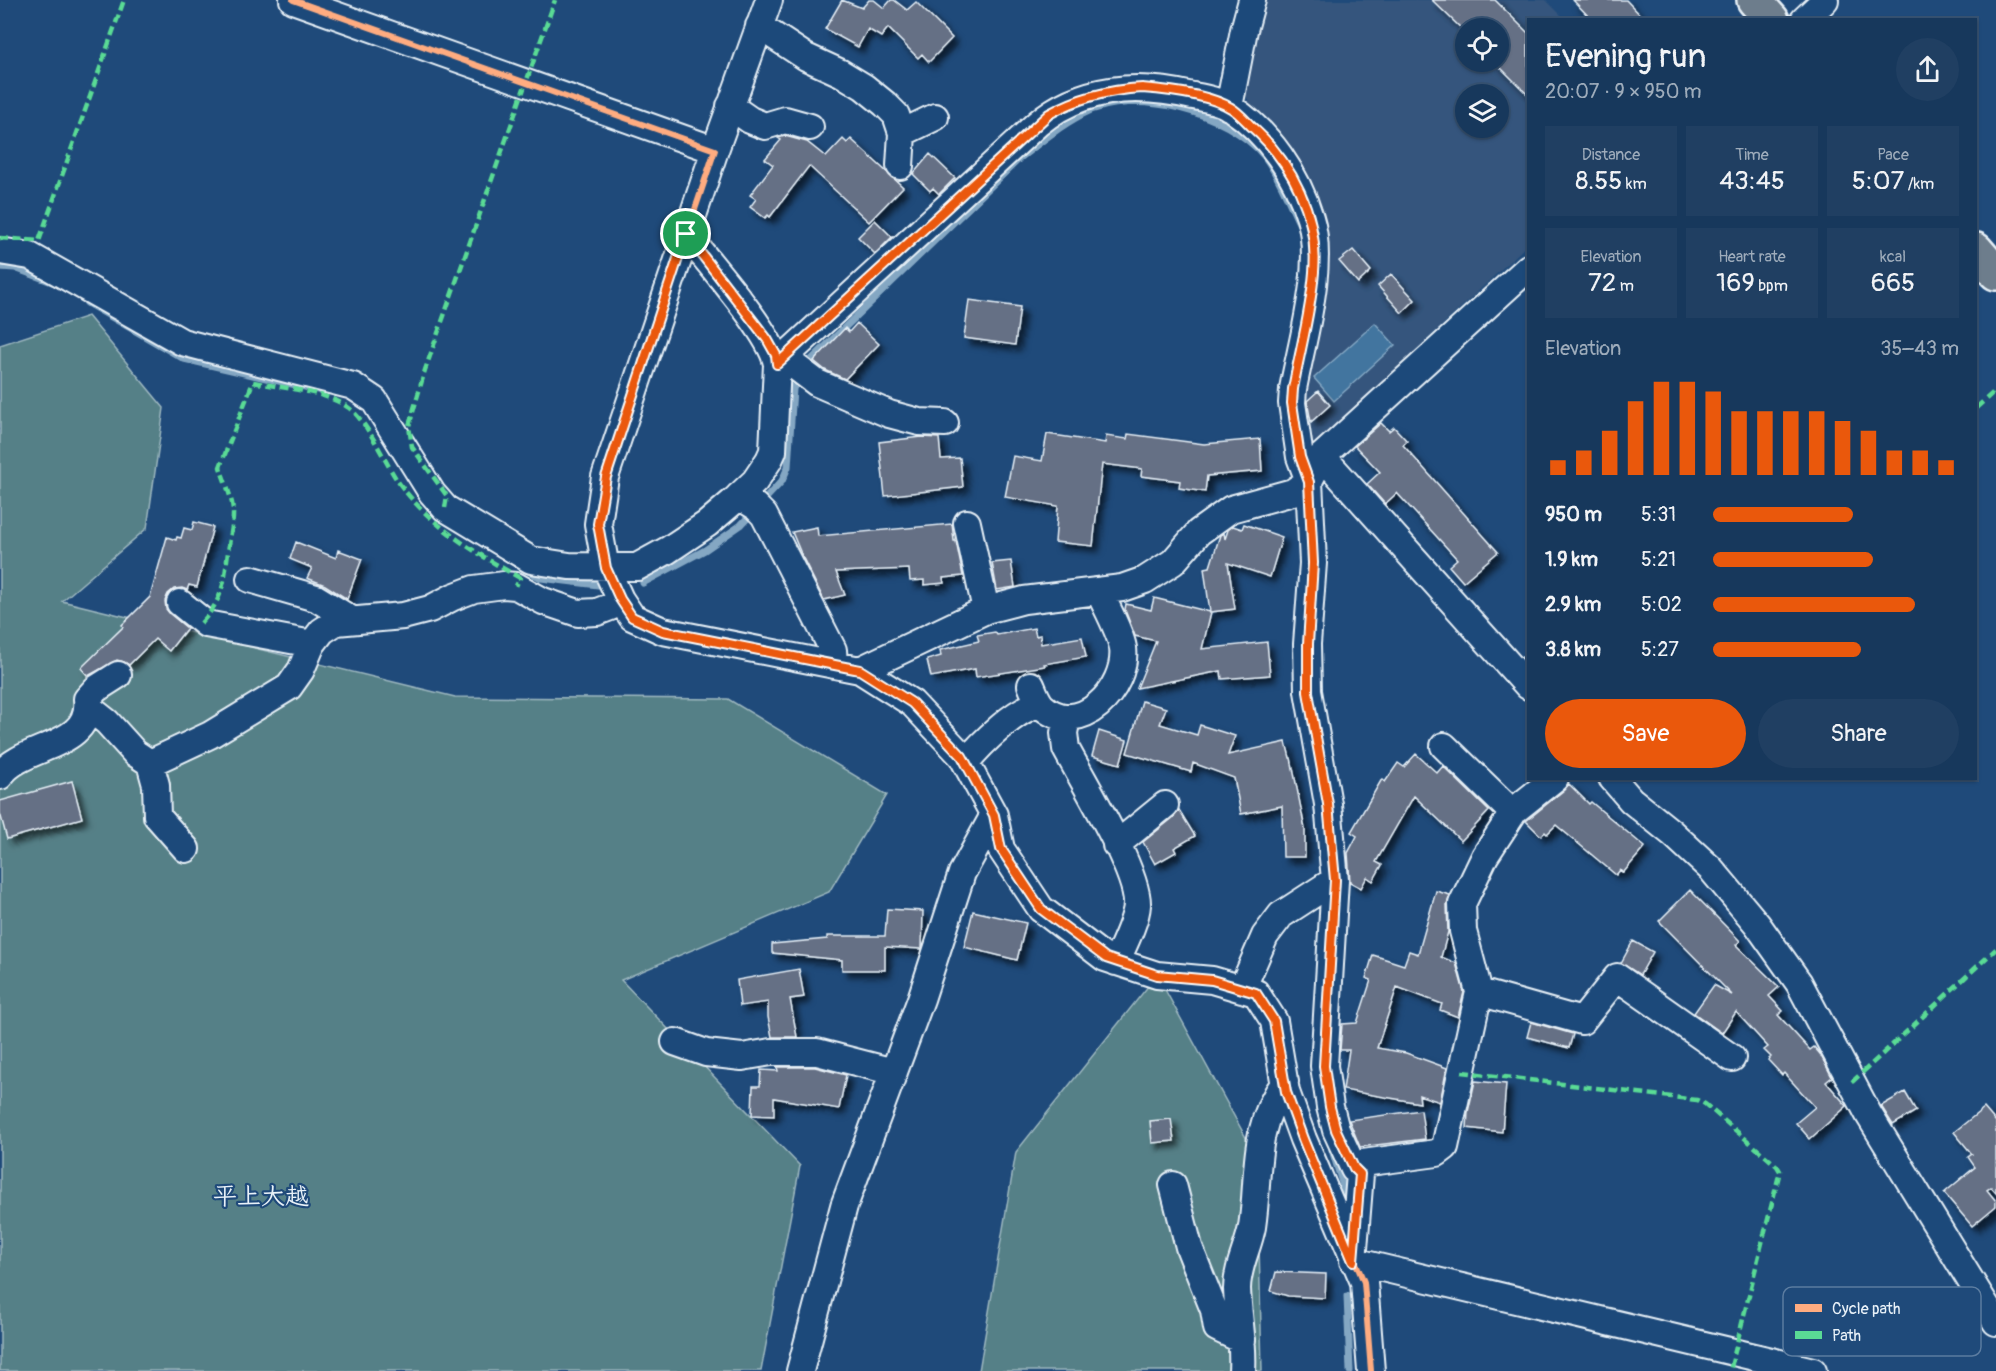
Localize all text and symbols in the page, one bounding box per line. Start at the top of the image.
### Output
map controls [1455,18,1509,138]
button: locate [1455,18,1509,72]
text: Evening run [1545,36,1706,77]
button: share [1896,38,1959,101]
text: 20:07 · 9 × 950 m [1545,79,1701,104]
button: layers [1455,84,1509,138]
text: Distance [1582,145,1640,165]
text: Time [1735,145,1769,165]
text: Pace [1877,145,1909,165]
text: 8.55 [1575,165,1622,197]
text: 43:45 [1719,165,1785,197]
text: 5:07 [1852,165,1904,197]
text: km [1622,174,1647,194]
text: /km [1904,174,1934,194]
pin [660,208,711,259]
icon: arrive [669,217,702,250]
text: Elevation [1581,247,1641,267]
text: Heart rate [1718,247,1786,267]
text: kcal [1880,247,1906,267]
text: 72 [1588,267,1616,299]
text: 169 [1716,267,1755,299]
text: 665 [1871,267,1915,299]
text: m [1616,276,1634,296]
text: bpm [1755,276,1788,296]
text: Elevation [1545,336,1621,361]
text: 35–43 m [1880,336,1959,361]
text: 950 m [1545,502,1602,527]
text: 5:31 [1641,502,1676,527]
text: 1.9 km [1545,547,1598,572]
text: 5:21 [1641,547,1676,572]
text: 2.9 km [1545,592,1601,617]
text: 5:02 [1641,592,1682,617]
text: 3.8 km [1545,637,1601,662]
text: 5:27 [1641,637,1679,662]
button: Save [1545,699,1746,768]
button: Share [1758,699,1959,768]
district label: 平上大越 [213,1182,309,1211]
legend [1783,1287,1981,1356]
text: Cycle path [1832,1299,1900,1319]
text: Path [1832,1326,1861,1346]

